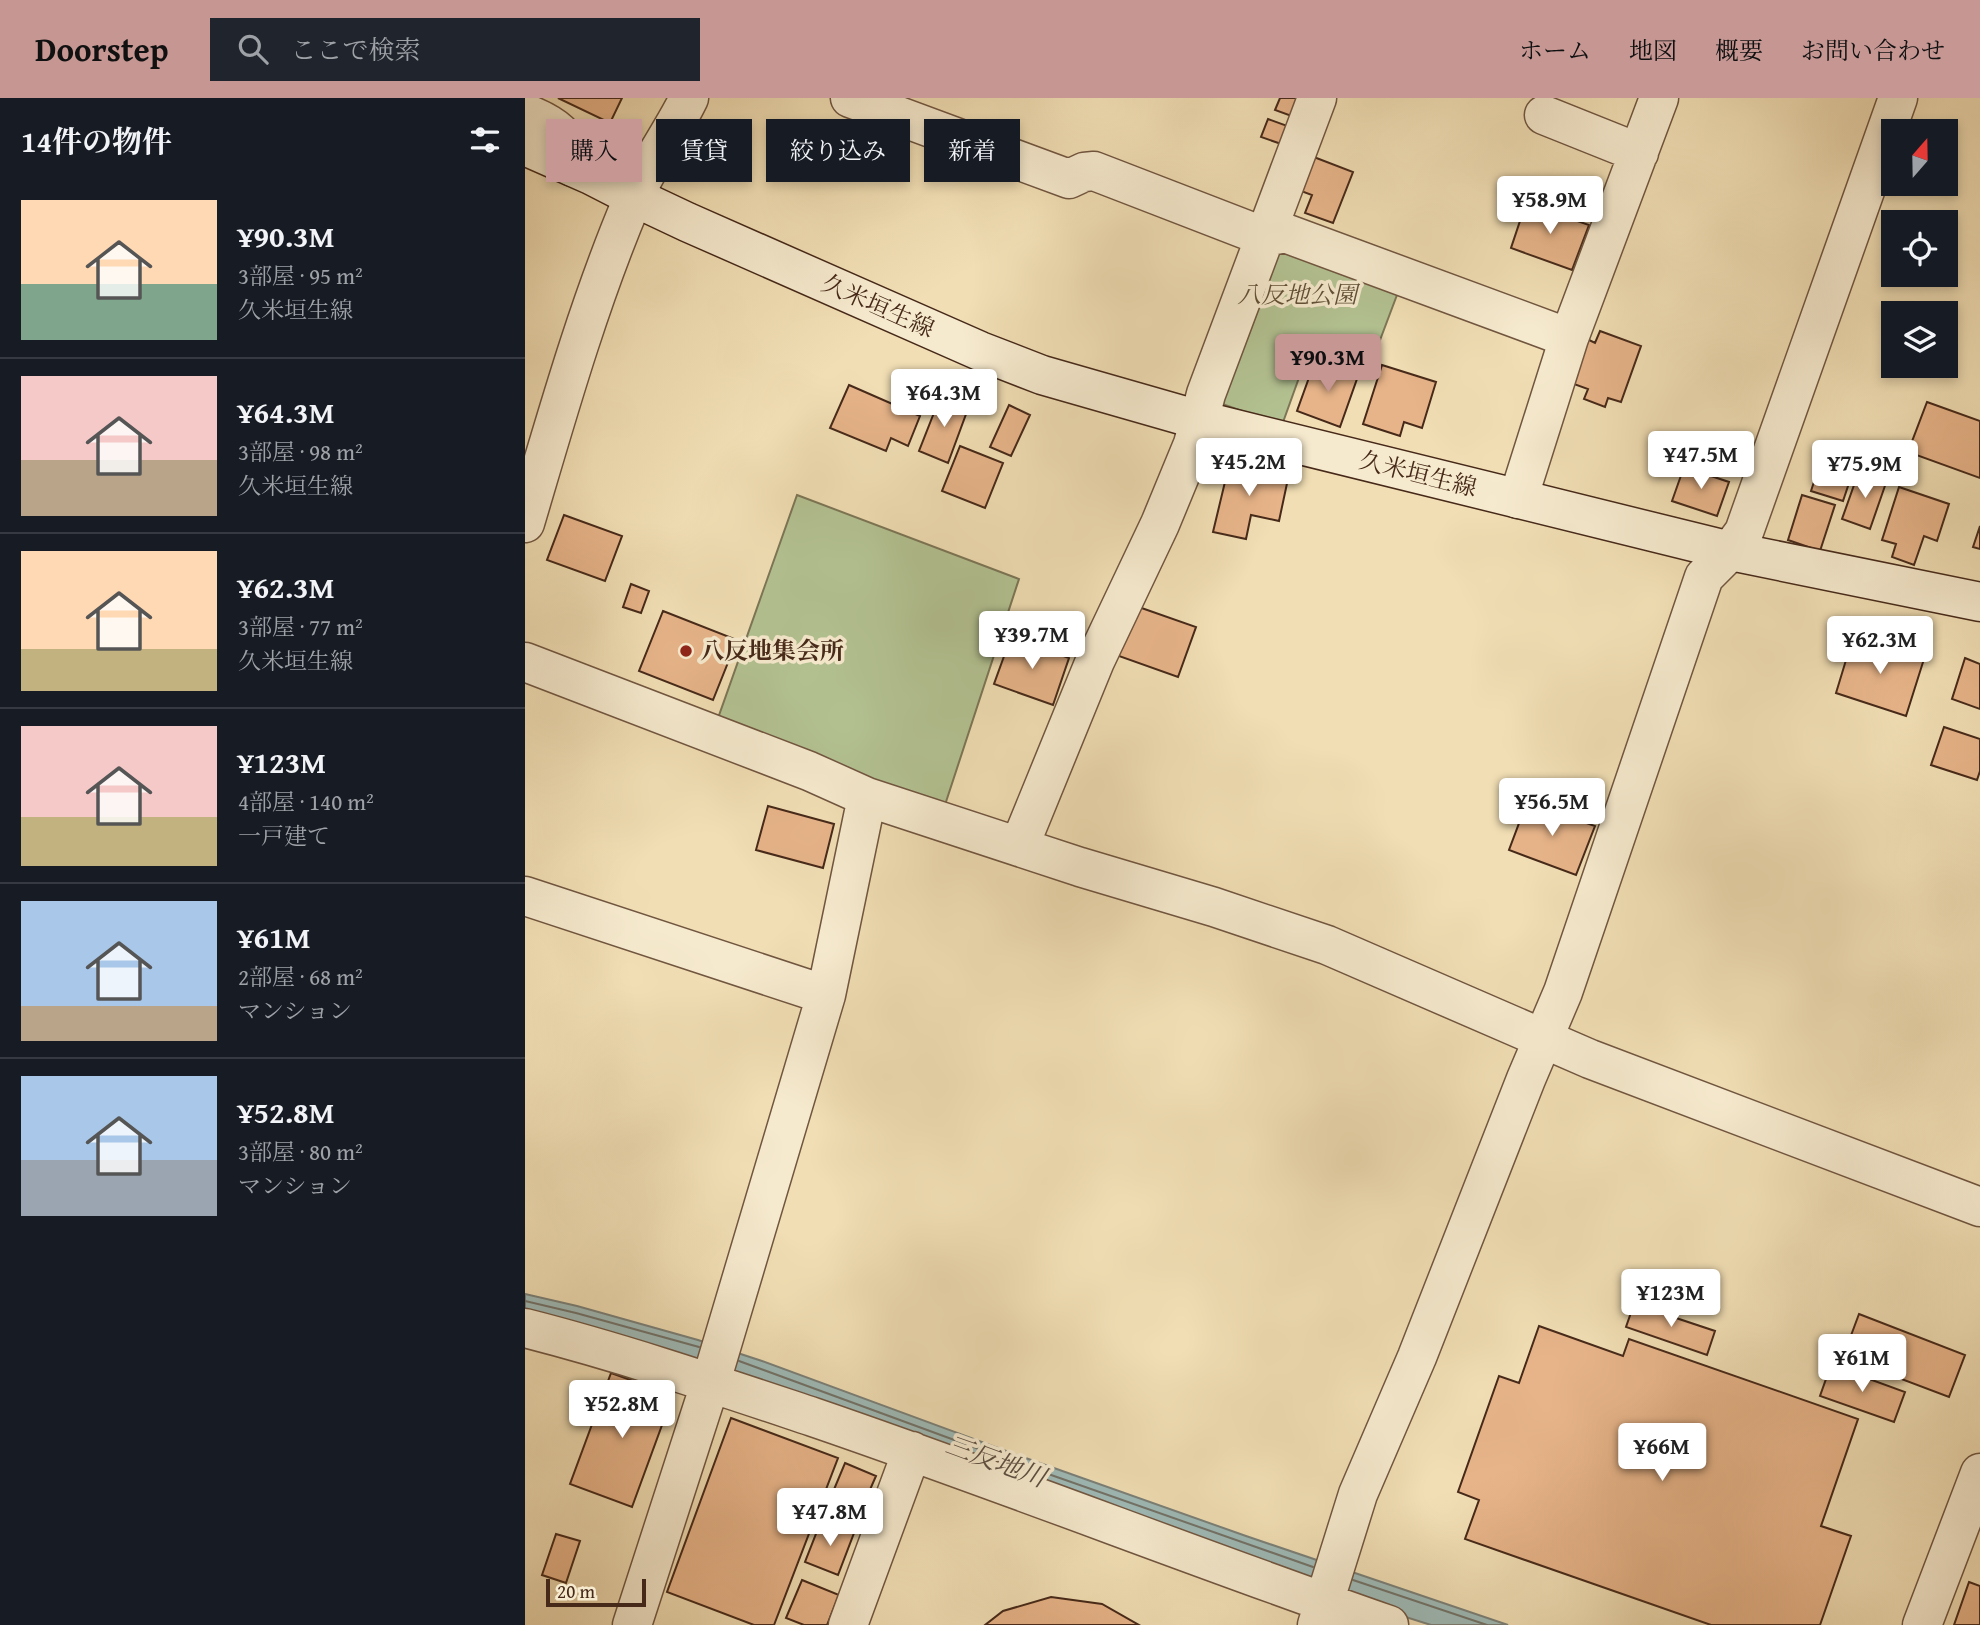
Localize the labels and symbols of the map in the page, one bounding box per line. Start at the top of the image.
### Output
north arrow [1881,119,1958,196]
pin: ¥58.9M [1493,176,1607,236]
street label: 久米垣生線 [816,265,940,346]
park label: 八反地公園 [1237,277,1361,312]
pin: ¥90.3M [1271,334,1385,394]
pin: ¥64.3M [887,370,1001,429]
pin: ¥47.5M [1644,432,1758,491]
pin: ¥45.2M [1192,438,1306,498]
pin: ¥75.9M [1808,440,1922,500]
street label: 久米垣生線 [1356,442,1481,505]
pin: ¥39.7M [975,612,1089,671]
pin: ¥62.3M [1823,616,1937,676]
place label: 八反地集会所 [700,633,844,668]
marker: 八反地集会所 [678,643,694,659]
pin: ¥56.5M [1495,778,1609,838]
pin: ¥123M [1622,1270,1720,1329]
pin: ¥61M [1821,1334,1903,1394]
pin: ¥52.8M [565,1380,679,1440]
water label: 三反地川 [941,1424,1055,1498]
pin: ¥66M [1621,1424,1703,1483]
pin: ¥47.8M [773,1488,887,1548]
scale bar [546,1576,646,1608]

